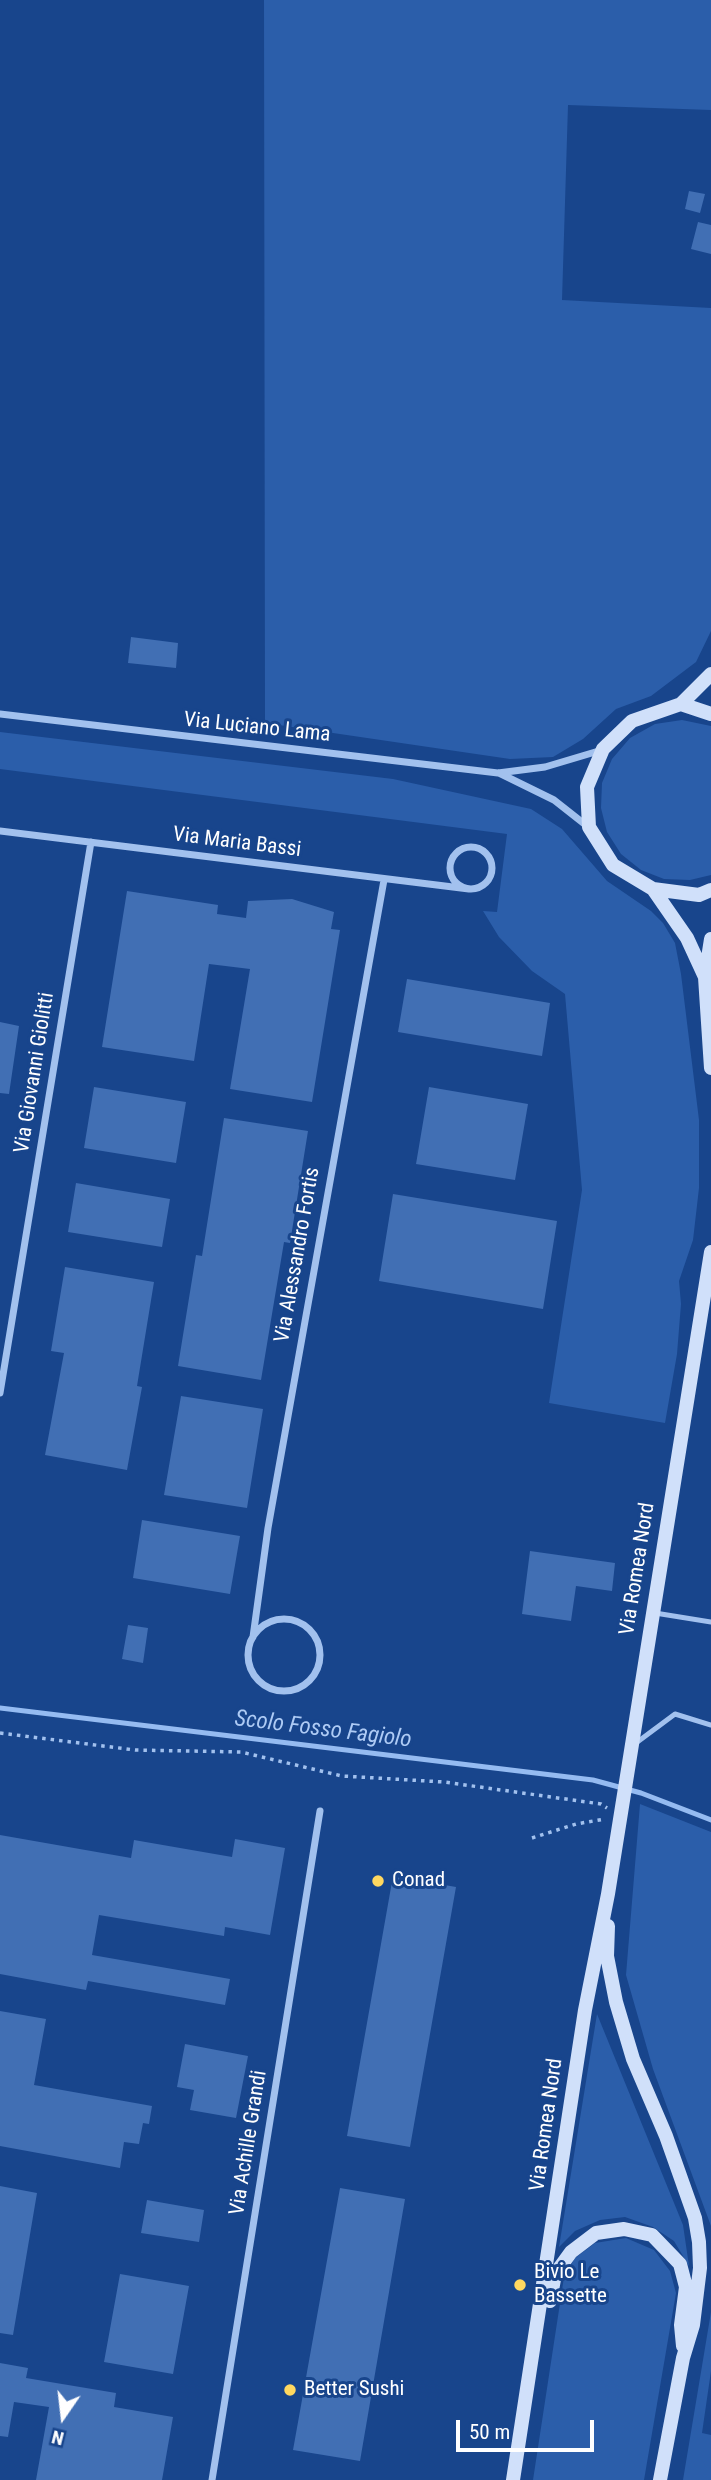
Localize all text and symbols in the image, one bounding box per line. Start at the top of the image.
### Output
street label: Via Luciano Lama [182,708,332,748]
street label: Via Maria Bassi [171,823,303,863]
street label: Via Giovanni Giolitti [10,991,60,1155]
street label: Via Alessandro Fortis [270,1165,326,1345]
street label: Via Romea Nord [615,1501,661,1637]
water label: Scolo Fosso Fagiolo [233,1705,413,1755]
place label: Conad [392,1868,445,1894]
marker: Conad [370,1873,386,1889]
street label: Via Romea Nord [525,2057,569,2193]
street label: Via Achille Grandi [225,2069,273,2217]
place label: Bivio Le Bassette [534,2260,607,2310]
marker: Bivio Le Bassette [512,2277,528,2293]
place label: Better Sushi [304,2377,404,2403]
north arrow [28,2382,98,2452]
marker: Better Sushi [282,2382,298,2398]
scale bar [459,2406,597,2450]
text: 50 m [469,2420,510,2444]
text: N [49,2425,66,2450]

